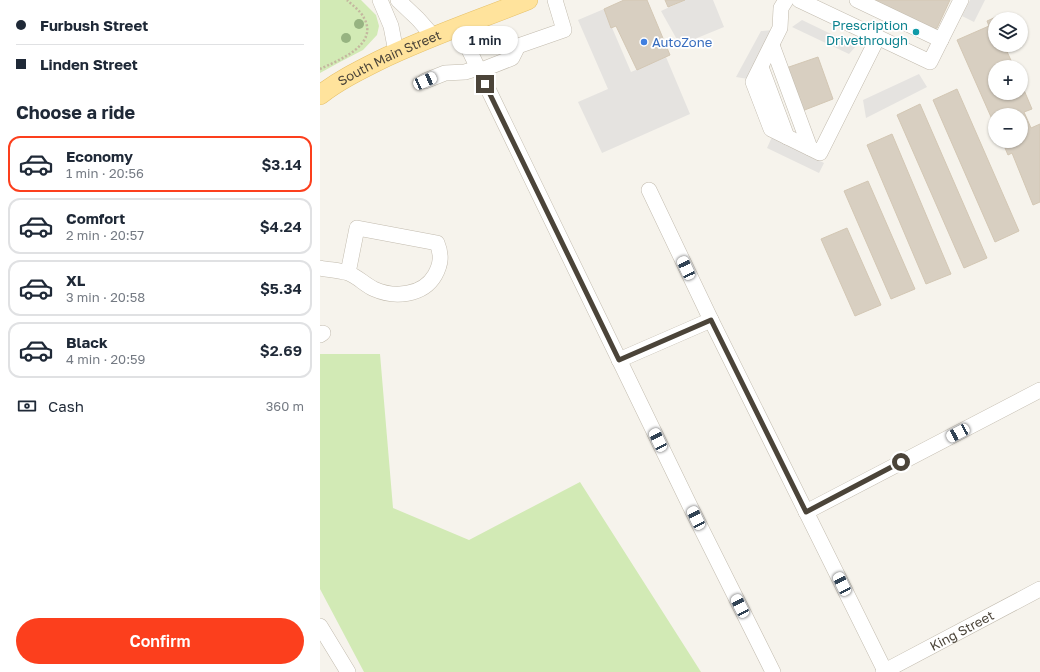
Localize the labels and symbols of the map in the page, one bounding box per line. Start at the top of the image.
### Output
place label: Prescription Drivethrough [826,17,908,48]
street label: South Main Street [335,26,443,89]
callout: 1 min [452,26,518,54]
marker: Prescription Drivethrough [911,27,921,37]
place label: AutoZone [652,34,712,50]
marker: AutoZone [639,37,649,47]
car [412,71,438,91]
route end [476,75,494,93]
car [675,255,697,281]
car [945,422,971,444]
car [647,427,669,453]
route start [892,453,910,471]
car [685,505,707,531]
car [831,571,853,597]
car [729,593,751,619]
street label: King Street [927,607,996,654]

